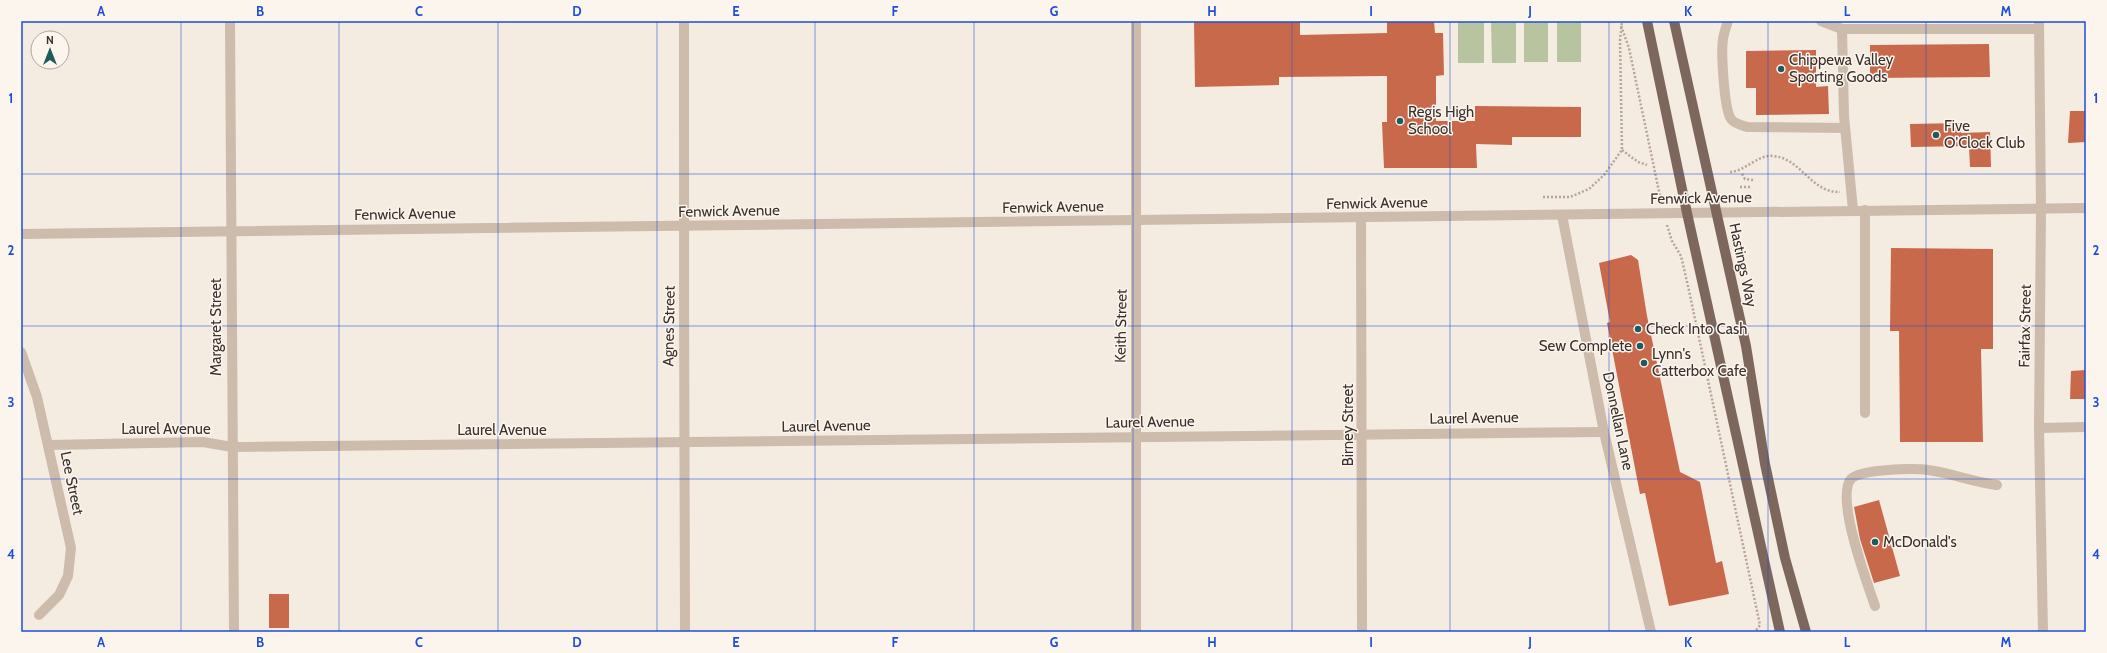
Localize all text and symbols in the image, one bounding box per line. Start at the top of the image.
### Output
text: A [97,3,106,19]
text: B [256,3,264,19]
text: C [415,3,423,19]
text: D [572,3,582,19]
text: E [732,3,740,19]
text: F [892,3,899,19]
text: G [1050,3,1059,19]
text: H [1207,3,1217,19]
text: I [1369,3,1373,19]
text: J [1527,3,1532,19]
text: K [1684,3,1693,19]
text: L [1844,3,1851,19]
text: M [2001,3,2012,19]
north arrow [30,30,70,70]
text: N [46,33,54,47]
place label: Chippewa Valley Sporting Goods [1789,51,1894,86]
marker: Chippewa Valley Sporting Goods [1776,64,1786,74]
text: 1 [9,90,13,106]
text: 1 [2094,90,2098,106]
place label: Regis High School [1408,103,1474,138]
marker: Regis High School [1395,116,1405,126]
place label: Five O'Clock Club [1944,117,2025,152]
marker: Five O'Clock Club [1931,130,1941,140]
street label: Fenwick Avenue [1650,188,1752,208]
street label: Fenwick Avenue [1326,193,1428,213]
street label: Fenwick Avenue [1002,197,1104,217]
street label: Fenwick Avenue [678,201,780,221]
street label: Fenwick Avenue [354,204,456,224]
street label: Hastings Way [1725,221,1761,309]
text: 2 [8,242,15,258]
text: 2 [2093,242,2100,258]
street label: Margaret Street [207,278,225,376]
street label: Fairfax Street [2015,284,2035,368]
street label: Agnes Street [659,285,679,367]
street label: Keith Street [1111,289,1131,363]
place label: Check Into Cash [1646,320,1747,338]
marker: Check Into Cash [1633,324,1643,334]
place label: Sew Complete [1539,337,1632,355]
marker: Sew Complete [1635,341,1645,351]
place label: Lynn's Catterbox Cafe [1652,345,1747,380]
marker: Lynn's Catterbox Cafe [1639,358,1649,368]
street label: Donnellan Lane [1599,370,1637,472]
street label: Birney Street [1339,384,1357,466]
text: 3 [7,394,15,410]
text: 3 [2092,394,2100,410]
street label: Laurel Avenue [1429,408,1519,428]
street label: Laurel Avenue [1105,412,1195,432]
street label: Laurel Avenue [781,416,871,436]
street label: Laurel Avenue [121,420,211,438]
street label: Laurel Avenue [457,421,547,439]
street label: Lee Street [56,450,88,516]
place label: McDonald's [1883,533,1957,551]
marker: McDonald's [1870,537,1880,547]
text: 4 [7,546,15,562]
text: 4 [2092,546,2100,562]
text: A [97,634,106,650]
text: B [256,634,264,650]
text: C [415,634,423,650]
text: D [572,634,582,650]
text: E [732,634,740,650]
text: F [892,634,899,650]
text: G [1050,634,1059,650]
text: H [1207,634,1217,650]
text: I [1369,634,1373,650]
text: J [1527,634,1532,650]
text: K [1684,634,1693,650]
text: L [1844,634,1851,650]
text: M [2001,634,2012,650]

